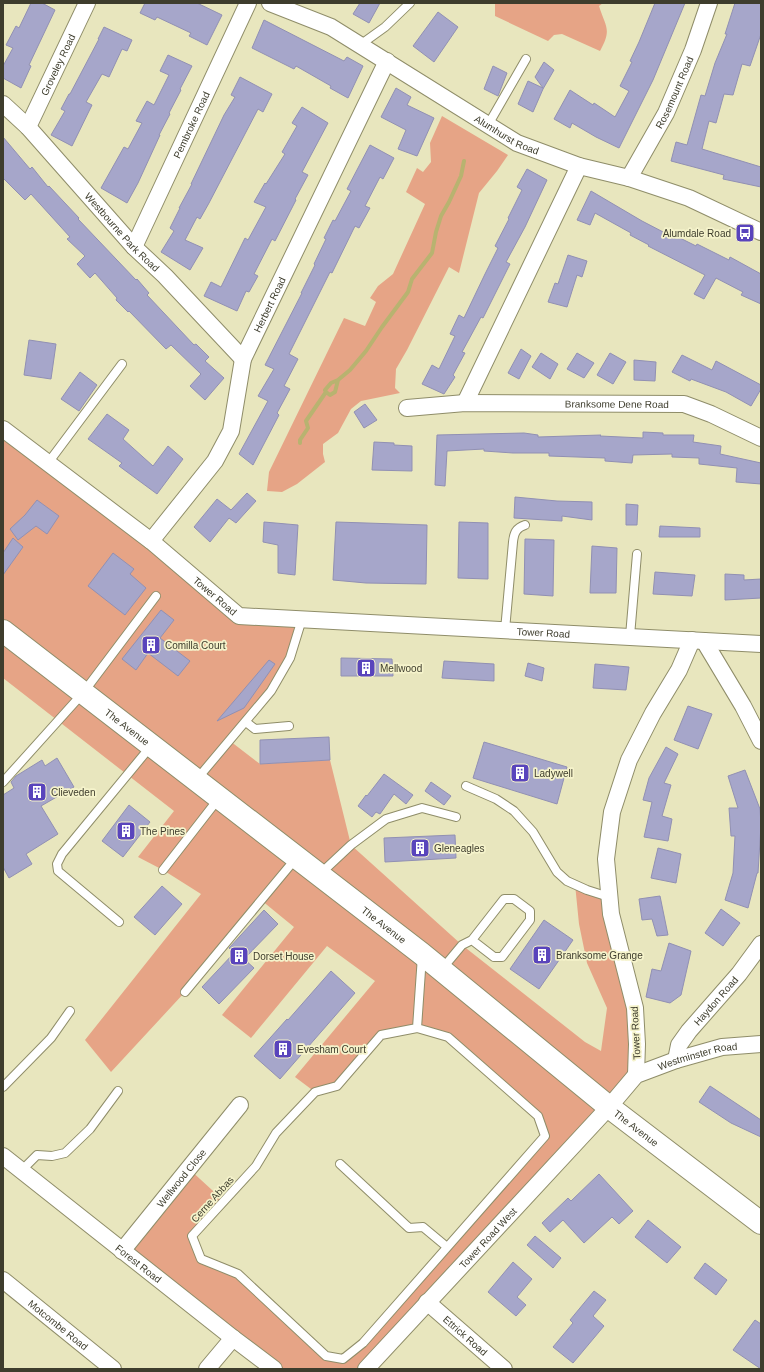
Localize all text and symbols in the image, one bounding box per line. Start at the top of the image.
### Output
street label: Groveley Road [39,32,77,97]
street label: Rosemount Road [653,55,696,131]
street label: Pembroke Road [171,90,212,160]
street label: Alumhurst Road [473,113,540,157]
street label: Westbourne Park Road [83,190,161,274]
bus stop icon: Alumdale Road [734,222,756,244]
place label: Alumdale Road [663,228,731,239]
street label: Herbert Road [252,275,288,334]
street label: Branksome Dene Road [565,398,669,410]
street label: Tower Road [191,575,239,618]
street label: Tower Road [516,626,570,640]
building icon: Comilla Court [140,634,162,656]
place label: Comilla Court [165,640,226,651]
building icon: Mellwood [355,657,377,679]
place label: Mellwood [380,663,422,674]
street label: The Avenue [103,707,152,748]
building icon: Ladywell [509,762,531,784]
place label: Ladywell [534,768,573,779]
building icon: Clieveden [26,781,48,803]
place label: Clieveden [51,787,95,798]
building icon: The Pines [115,820,137,842]
place label: The Pines [140,826,185,837]
building icon: Gleneagles [409,837,431,859]
place label: Gleneagles [434,843,485,854]
street label: The Avenue [359,904,408,946]
building icon: Branksome Grange [531,944,553,966]
building icon: Dorset House [228,945,250,967]
place label: Branksome Grange [556,950,643,961]
place label: Dorset House [253,951,315,962]
street label: Haydon Road [692,974,740,1028]
street label: Tower Road [629,1006,642,1060]
building icon: Evesham Court [272,1038,294,1060]
street label: Westminster Road [656,1041,738,1072]
place label: Evesham Court [297,1044,366,1055]
street label: The Avenue [612,1108,661,1149]
street label: Wellwood Close [155,1147,209,1210]
street label: Cerne Abbas [189,1174,236,1225]
street label: Tower Road West [457,1205,519,1271]
street label: Forest Road [113,1242,163,1285]
street label: Motcombe Road [26,1298,90,1352]
street label: Ettrick Road [441,1314,489,1358]

